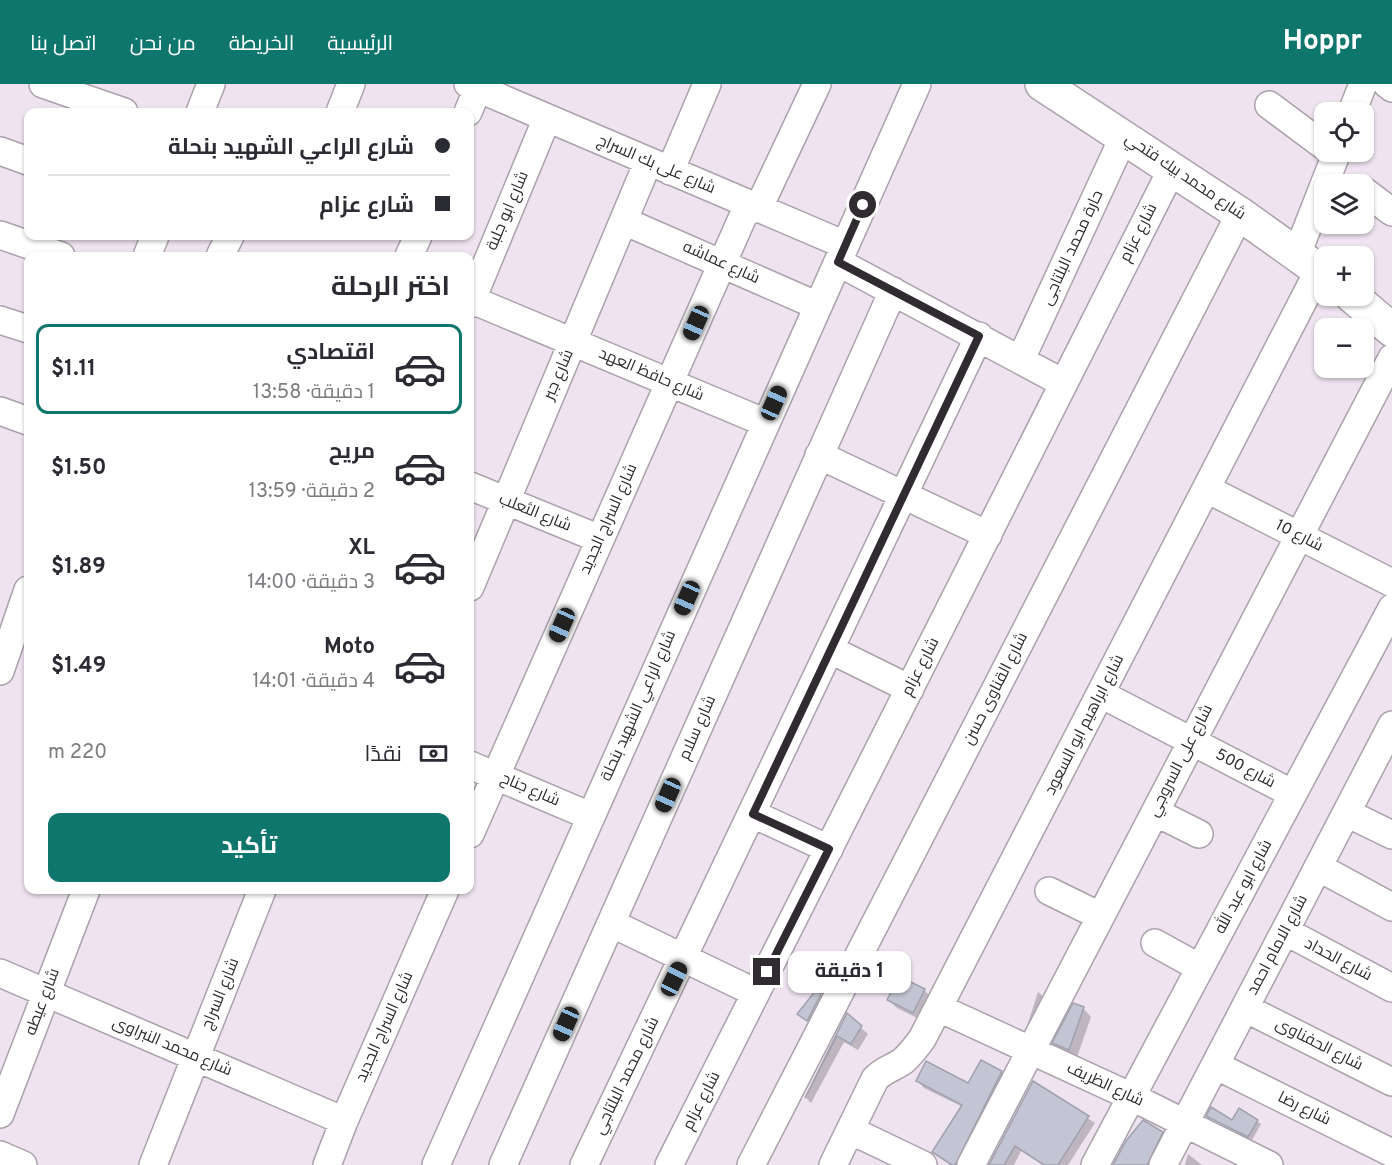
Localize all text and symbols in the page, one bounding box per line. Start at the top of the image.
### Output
text: Hoppr [1283,24,1362,60]
text: اتصل بنا [30,31,97,58]
text: من نحن [130,31,196,58]
text: الخريطة [229,31,294,58]
text: الرئيسية [327,31,393,58]
map controls [1314,102,1374,378]
button: locate [1314,102,1374,162]
street label: شارع محمد بيك فتحي [1120,129,1249,227]
street label: شارع على بك السراج [594,131,718,199]
text: شارع الراعي الشهيد بنحلة [168,135,414,162]
street label: شارع ابو جلبة [482,168,534,254]
button: layers [1314,174,1374,234]
street label: حارة محمد البلتاجى [1038,187,1108,309]
route start [849,191,876,218]
text: شارع عزام [319,193,414,220]
street label: شارع عزام [1116,200,1162,266]
street label: شارع عماشه [679,237,763,289]
button: + [1314,246,1374,306]
text: اختر الرحلة [331,271,450,305]
car [680,303,712,343]
button: − [1314,318,1374,378]
text: اقتصادي [286,340,375,367]
icon: car [393,342,447,396]
street label: شارع حافظ العهد [595,344,707,406]
street label: شارع جبر [539,347,579,404]
text: $1.11 [51,356,96,383]
text: 1 دقيقة · 13:58 [253,380,375,406]
car [758,383,790,423]
text: مريح [329,439,375,466]
icon: car [393,441,447,495]
text: $1.50 [51,455,106,482]
street label: شارع السراج الجديد [576,461,642,577]
text: 2 دقيقة · 13:59 [248,479,375,505]
street label: شارع الثعلب [496,489,574,537]
street label: شارع 10 [1272,516,1326,556]
text: XL [348,535,375,562]
icon: car [393,540,447,594]
text: $1.89 [51,554,106,581]
text: 3 دقيقة · 14:00 [247,570,375,596]
car [671,578,703,618]
car [546,605,578,645]
street label: شارع الراعي الشهيد بنحلة [597,628,683,785]
street label: شارع القناوى حسن [959,629,1033,749]
text: Moto [324,634,375,661]
street label: شارع عزام [898,634,944,700]
icon: car [393,639,447,693]
street label: شارع ابراهيم ابو السعود [1041,651,1129,799]
text: $1.49 [51,653,106,680]
text: 4 دقيقة · 14:01 [252,669,375,695]
street label: شارع سلام [675,693,721,763]
street label: شارع على السروجي [1144,701,1220,821]
icon: cash [417,737,450,770]
text: 220 m [48,740,107,766]
text: نقدًا [364,742,402,769]
street label: شارع 500 [1212,745,1278,793]
street label: شارع جناح [497,769,563,811]
car [652,775,684,815]
button: تأكيد [48,813,450,882]
street label: شارع ابو عبد الله [1209,835,1277,938]
street label: شارع الامام احمد [1243,891,1313,999]
street label: شارع الحداد [1301,934,1375,986]
callout: 1 دقيقة [788,951,911,993]
street label: شارع السراج [198,955,244,1033]
route end [753,958,780,985]
car [658,959,690,999]
text: 1 دقيقة [815,959,884,985]
street label: شارع عيطه [21,966,65,1038]
street label: شارع السراج الجديد [352,969,418,1085]
car [550,1004,582,1044]
street label: شارع محمد النبراوى [109,1013,235,1081]
street label: شارع محمد البلتاجي [590,1014,666,1139]
street label: شارع الحفناوى [1272,1014,1366,1076]
street label: شارع الظريف [1063,1058,1147,1112]
street label: شارع عزام [679,1068,725,1134]
street label: شارع رضا [1274,1088,1334,1130]

